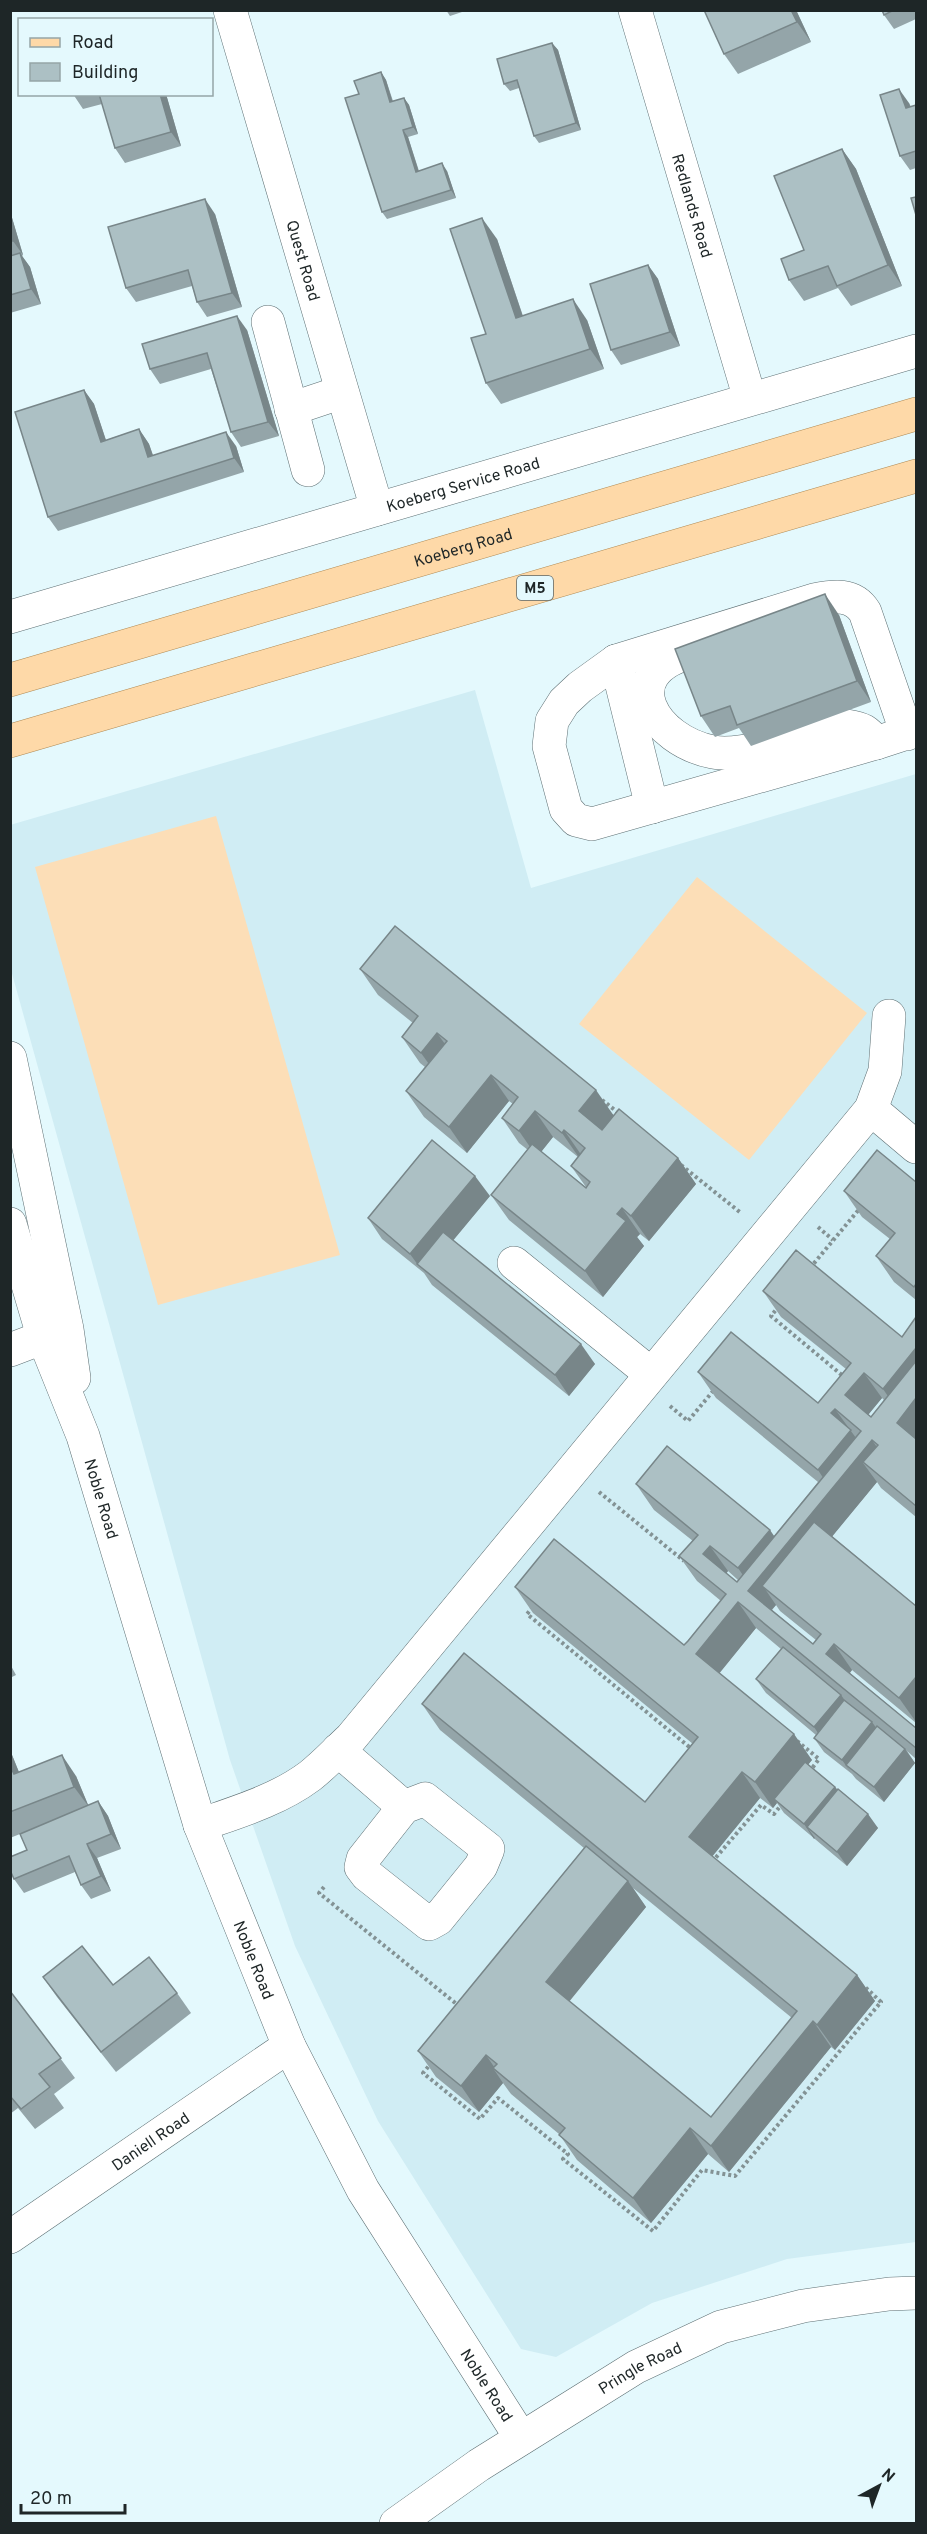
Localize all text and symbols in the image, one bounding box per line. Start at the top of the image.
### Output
legend [18,18,213,96]
text: Road [72,32,114,55]
text: Building [72,62,138,85]
street label: Redlands Road [666,152,716,261]
street label: Quest Road [280,218,323,304]
street label: Koeberg Service Road [384,454,543,518]
street label: Koeberg Road [412,525,515,573]
road number: M5 [517,576,553,600]
street label: Noble Road [78,1457,121,1542]
street label: Noble Road [228,1918,277,2003]
street label: Daniell Road [109,2109,194,2176]
street label: Pringle Road [595,2339,686,2400]
street label: Noble Road [455,2346,516,2426]
north arrow [849,2456,909,2516]
text: N [877,2465,898,2488]
scale bar [21,2477,124,2515]
text: 20 m [30,2488,72,2511]

